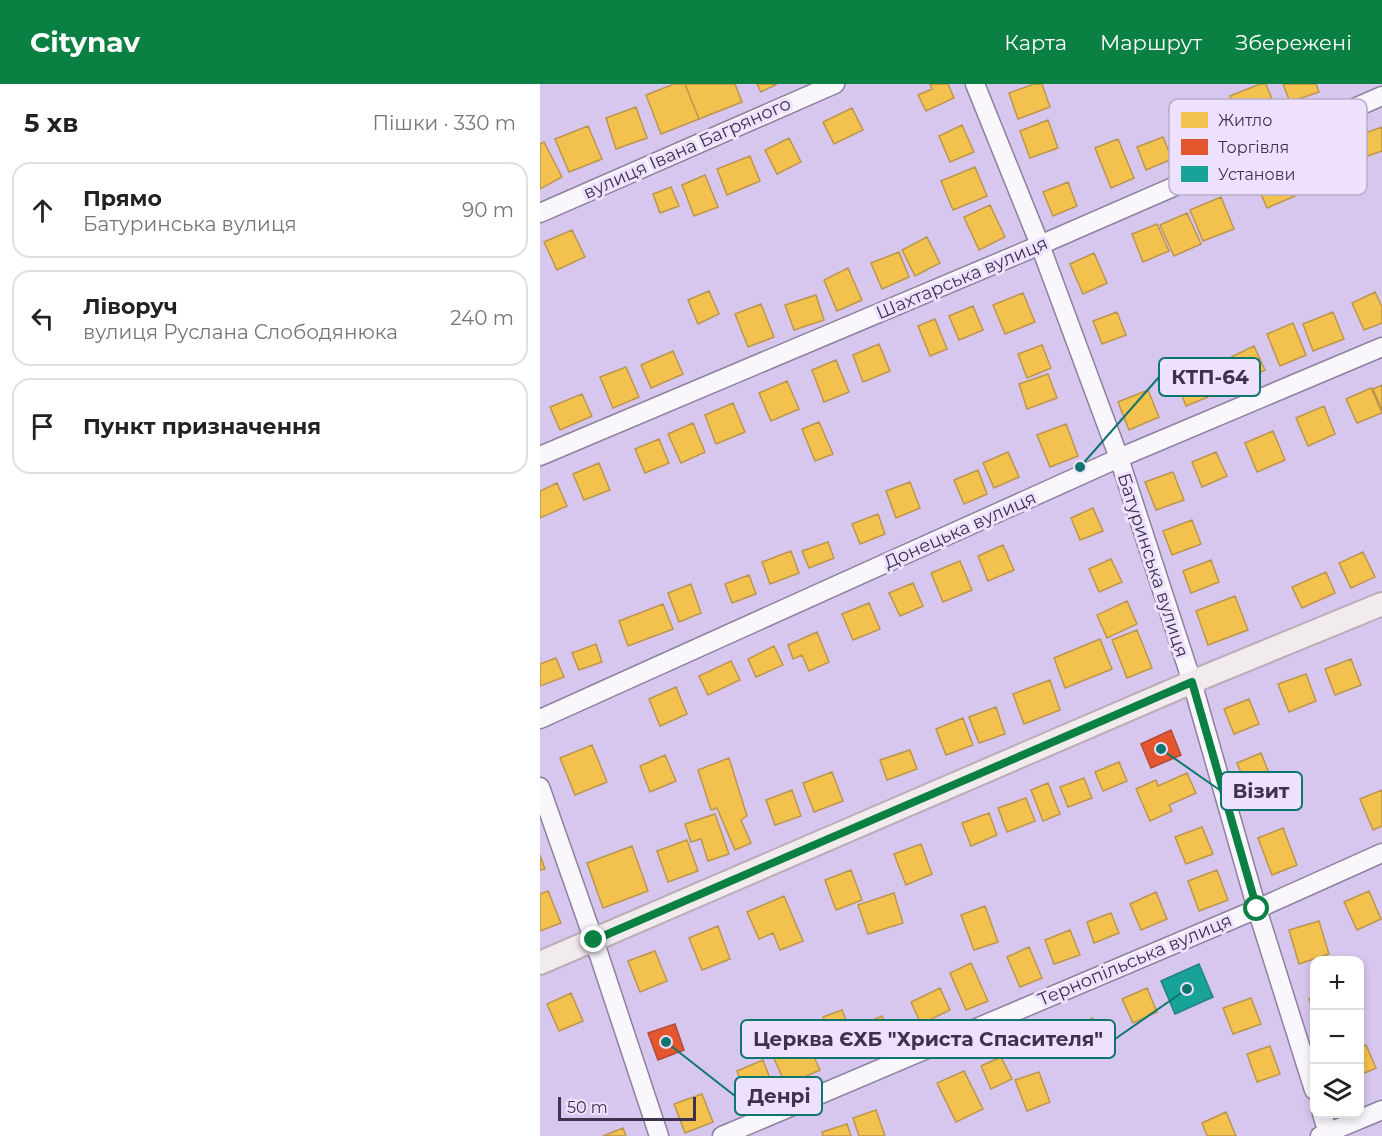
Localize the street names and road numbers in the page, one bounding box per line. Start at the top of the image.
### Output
street label: вулиця Івана Багряного [580,92,794,204]
street label: Шахтарська вулиця [873,232,1051,324]
street label: Батуринська вулиця [1113,470,1193,660]
street label: Донецька вулиця [881,487,1039,573]
street label: Тернопільська вулиця [1035,909,1235,1011]

